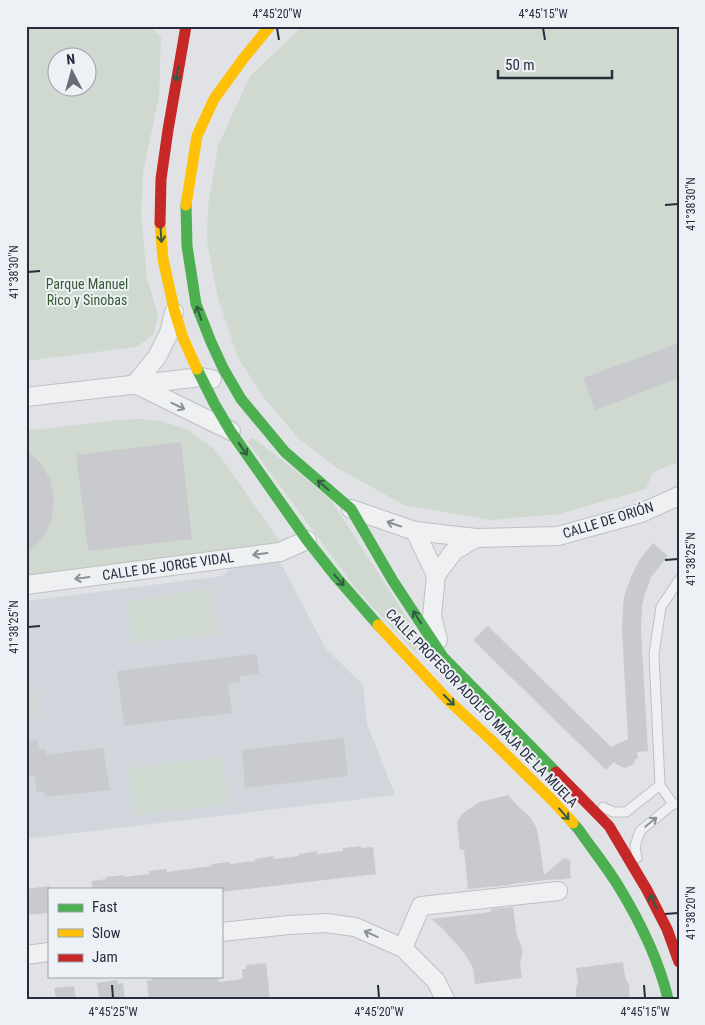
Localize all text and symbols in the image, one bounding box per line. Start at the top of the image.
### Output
text: 4°45'20"W [252,7,302,21]
text: 4°45'15"W [518,7,568,21]
north arrow [48,48,98,98]
scale bar [498,48,611,80]
text: N [66,51,76,67]
text: 50 m [505,56,535,74]
one-way arrow [172,66,182,82]
text: 41°38'30"N [684,177,698,231]
one-way arrow [157,227,166,243]
text: 41°38'30"N [7,245,21,299]
park label: Parque Manuel Rico y Sinobas [46,276,128,308]
one-way arrow [194,306,204,322]
one-way arrow [170,402,185,411]
one-way arrow [238,442,248,456]
one-way arrow [317,480,330,491]
street label: CALLE DE ORIÓN [560,498,655,541]
one-way arrow [387,519,402,528]
text: 41°38'25"N [684,532,698,586]
street label: CALLE DE JORGE VIDAL [101,549,235,583]
one-way arrow [253,549,269,559]
one-way arrow [74,573,90,583]
one-way arrow [333,573,344,586]
text: 41°38'25"N [7,600,21,654]
street label: CALLE PROFESOR ADOLFO MIAJA DE LA MUELA [383,606,581,810]
one-way arrow [411,610,421,624]
one-way arrow [442,694,455,706]
one-way arrow [558,807,570,820]
one-way arrow [645,816,658,827]
text: 41°38'20"N [684,886,698,940]
legend [48,888,222,978]
one-way arrow [648,894,658,909]
text: Fast [92,898,117,916]
text: Slow [92,924,121,942]
one-way arrow [364,929,379,939]
text: Jam [92,948,118,966]
text: 4°45'25"W [88,1005,138,1019]
text: 4°45'20"W [354,1005,404,1019]
text: 4°45'15"W [620,1005,670,1019]

